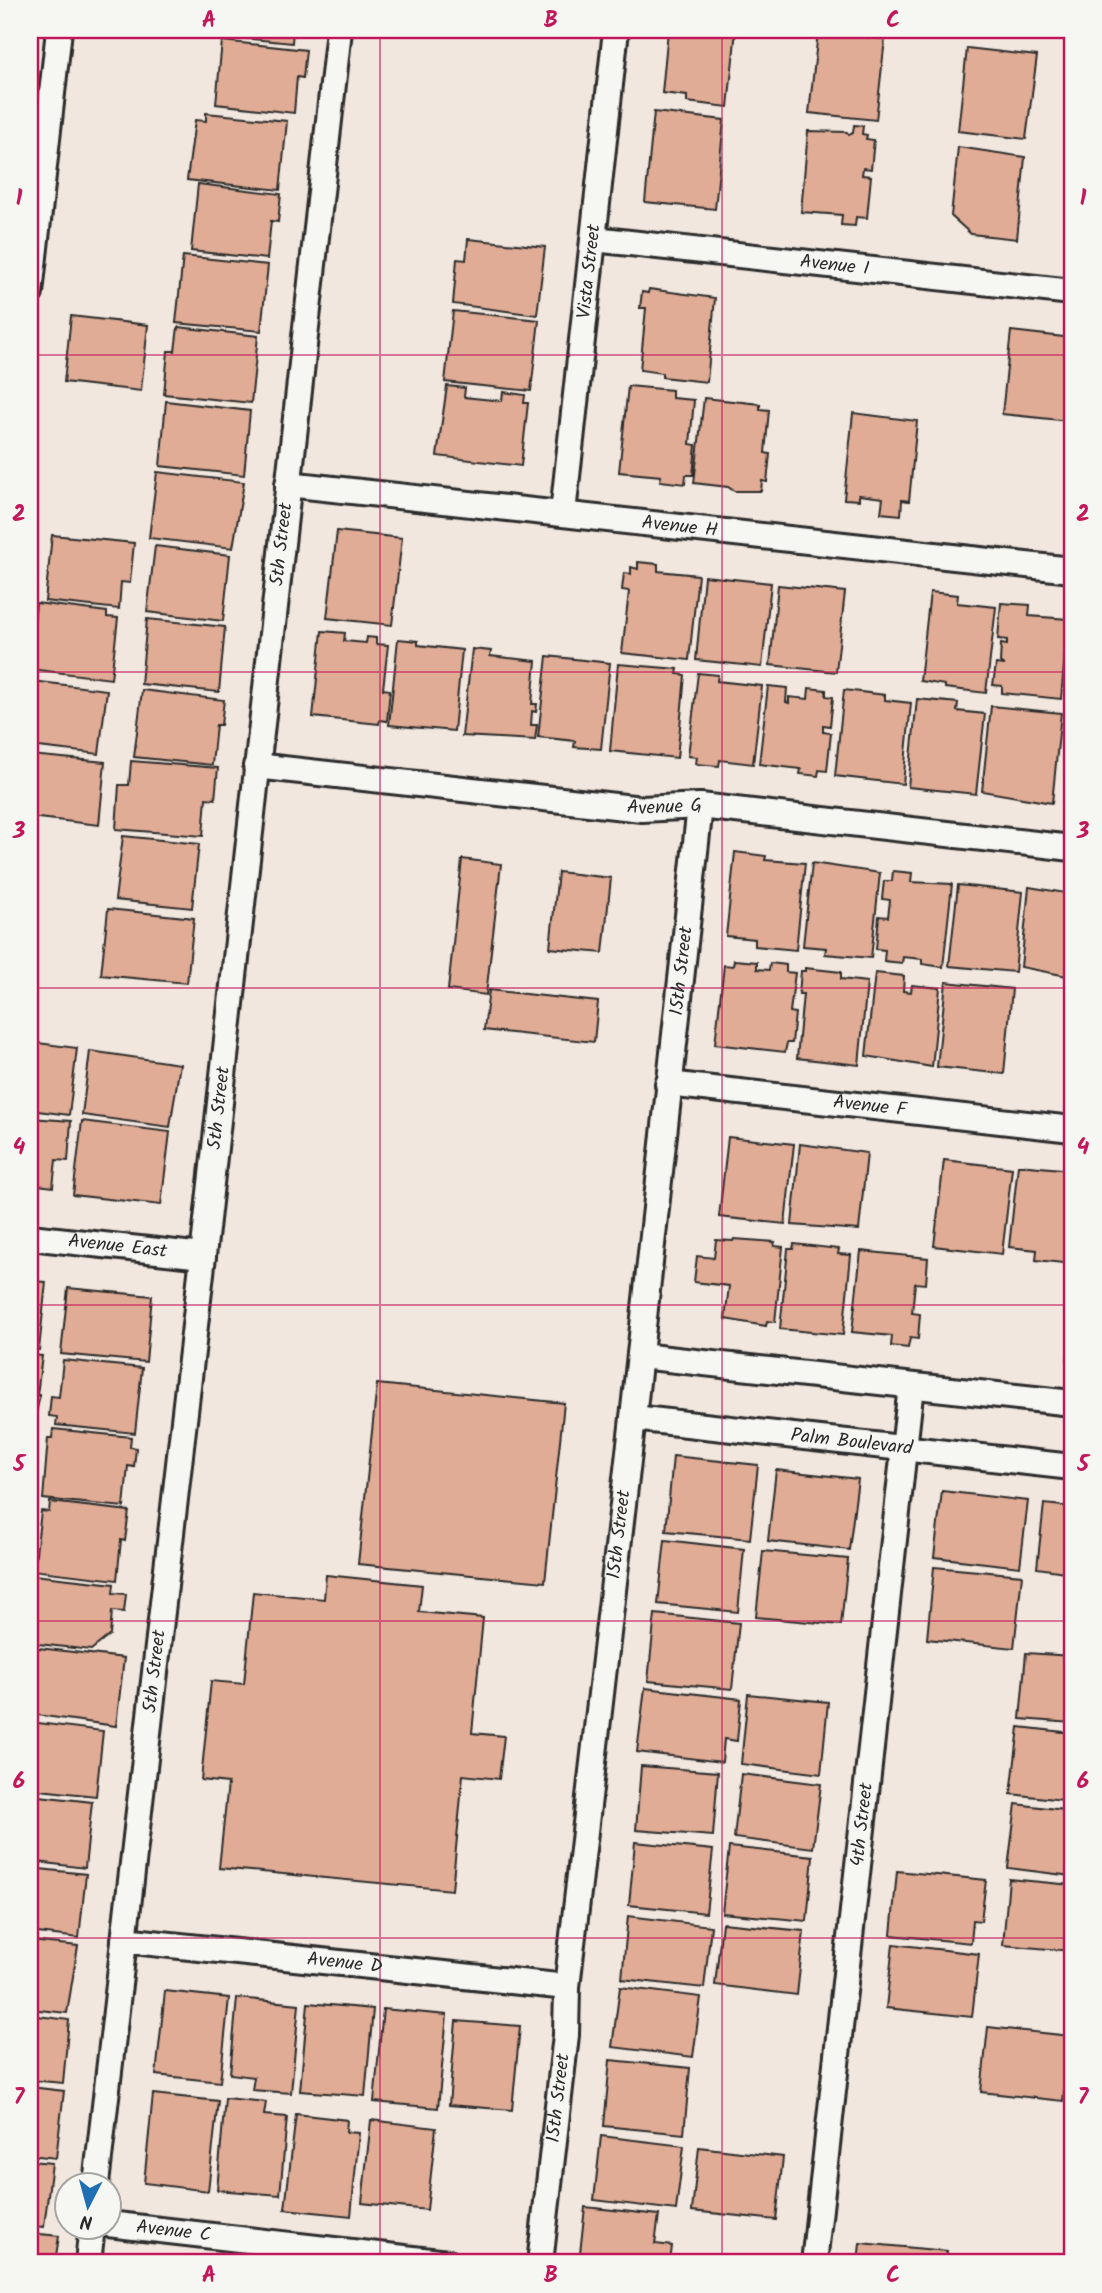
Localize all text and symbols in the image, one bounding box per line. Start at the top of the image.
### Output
text: A [202,3,216,39]
text: B [544,3,558,39]
text: C [886,3,900,39]
text: 1 [16,181,23,217]
text: 1 [1080,181,1087,217]
street label: Vista Street [569,222,610,320]
street label: Avenue I [798,247,871,284]
text: 2 [12,497,26,533]
text: 2 [1076,497,1090,533]
street label: 5th Street [262,501,302,588]
street label: Avenue H [640,508,719,546]
street label: Avenue G [625,791,703,824]
text: 3 [12,814,26,850]
text: 3 [1076,814,1090,850]
street label: 15th Street [662,924,702,1017]
street label: 5th Street [200,1064,239,1151]
street label: Avenue F [832,1087,910,1126]
text: 4 [13,1130,26,1166]
text: 4 [1077,1130,1090,1166]
street label: Avenue East [67,1226,169,1267]
street label: Palm Boulevard [789,1421,915,1464]
text: 5 [12,1447,27,1483]
text: 5 [1076,1447,1091,1483]
street label: 15th Street [599,1488,640,1581]
street label: 5th Street [135,1628,175,1715]
text: 6 [13,1764,25,1800]
text: 6 [1077,1764,1089,1800]
street label: 4th Street [843,1781,882,1868]
street label: Avenue D [305,1945,384,1982]
street label: 15th Street [539,2051,579,2144]
text: 7 [14,2080,26,2116]
text: 7 [1078,2080,1090,2116]
north arrow [52,2170,122,2240]
text: N [79,2205,94,2236]
street label: Avenue C [135,2212,213,2251]
text: A [202,2258,216,2293]
text: B [544,2258,558,2293]
text: C [886,2258,900,2293]

